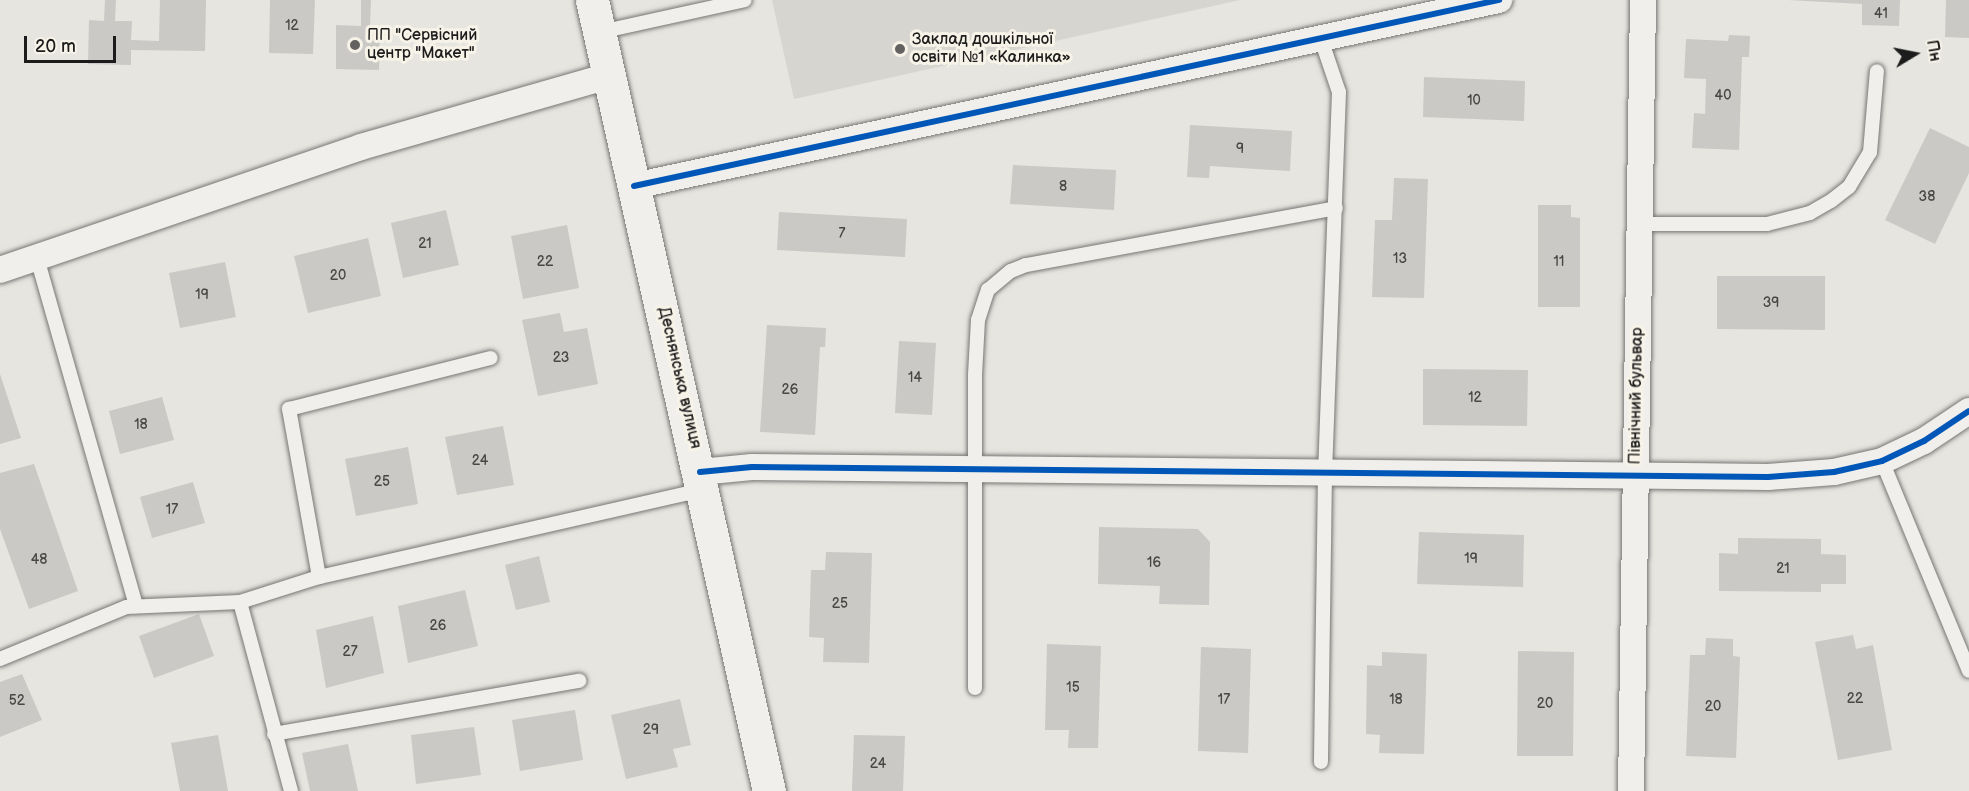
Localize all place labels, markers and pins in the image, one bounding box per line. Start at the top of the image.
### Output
place label: ПП "Сервісний центр "Макет" [367,26,477,64]
place label: Заклад дошкільної освіти №1 «Калинка» [912,30,1071,68]
marker: ПП "Сервісний центр "Макет" [348,38,362,52]
marker: Заклад дошкільної освіти №1 «Калинка» [893,42,907,56]

